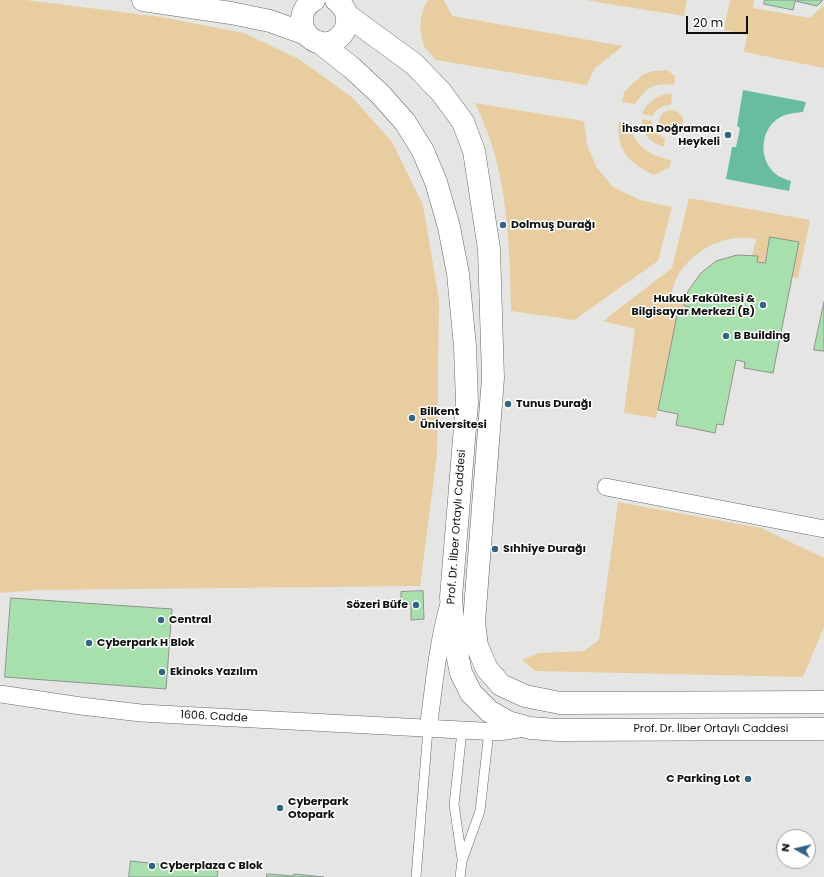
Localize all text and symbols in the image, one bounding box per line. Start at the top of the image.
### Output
scale bar [688,8,750,34]
text: 20 m [693,14,723,31]
place label: İhsan Doğramacı Heykeli [622,122,720,148]
marker: İhsan Doğramacı Heykeli [723,130,733,140]
place label: Dolmuş Durağı [511,218,595,232]
marker: Dolmuş Durağı [498,220,508,230]
place label: Hukuk Fakültesi & Bilgisayar Merkezi (B) [632,292,755,318]
marker: Hukuk Fakültesi & Bilgisayar Merkezi (B) [758,300,768,310]
place label: B Building [734,329,790,343]
marker: B Building [721,331,731,341]
place label: Tunus Durağı [516,397,592,411]
marker: Tunus Durağı [503,399,513,409]
place label: Bilkent Üniversitesi [420,405,487,431]
marker: Bilkent Üniversitesi [407,413,417,423]
street label: Prof. Dr. İlber Ortaylı Caddesi [445,449,469,605]
place label: Sıhhiye Durağı [503,542,586,556]
marker: Sıhhiye Durağı [490,544,500,554]
place label: Sözeri Büfe [346,598,408,612]
marker: Sözeri Büfe [411,600,421,610]
place label: Central [169,613,211,627]
marker: Central [156,615,166,625]
place label: Cyberpark H Blok [97,636,195,650]
marker: Cyberpark H Blok [84,638,94,648]
place label: Ekinoks Yazılım [170,665,258,679]
marker: Ekinoks Yazılım [157,667,167,677]
street label: 1606. Cadde [180,709,248,725]
street label: Prof. Dr. İlber Ortaylı Caddesi [633,722,789,736]
place label: C Parking Lot [666,772,740,786]
marker: C Parking Lot [743,774,753,784]
place label: Cyberpark Otopark [288,795,349,821]
marker: Cyberpark Otopark [275,803,285,813]
north arrow [776,829,816,869]
text: N [777,842,794,853]
place label: Cyberplaza C Blok [160,859,263,873]
marker: Cyberplaza C Blok [147,861,157,871]

